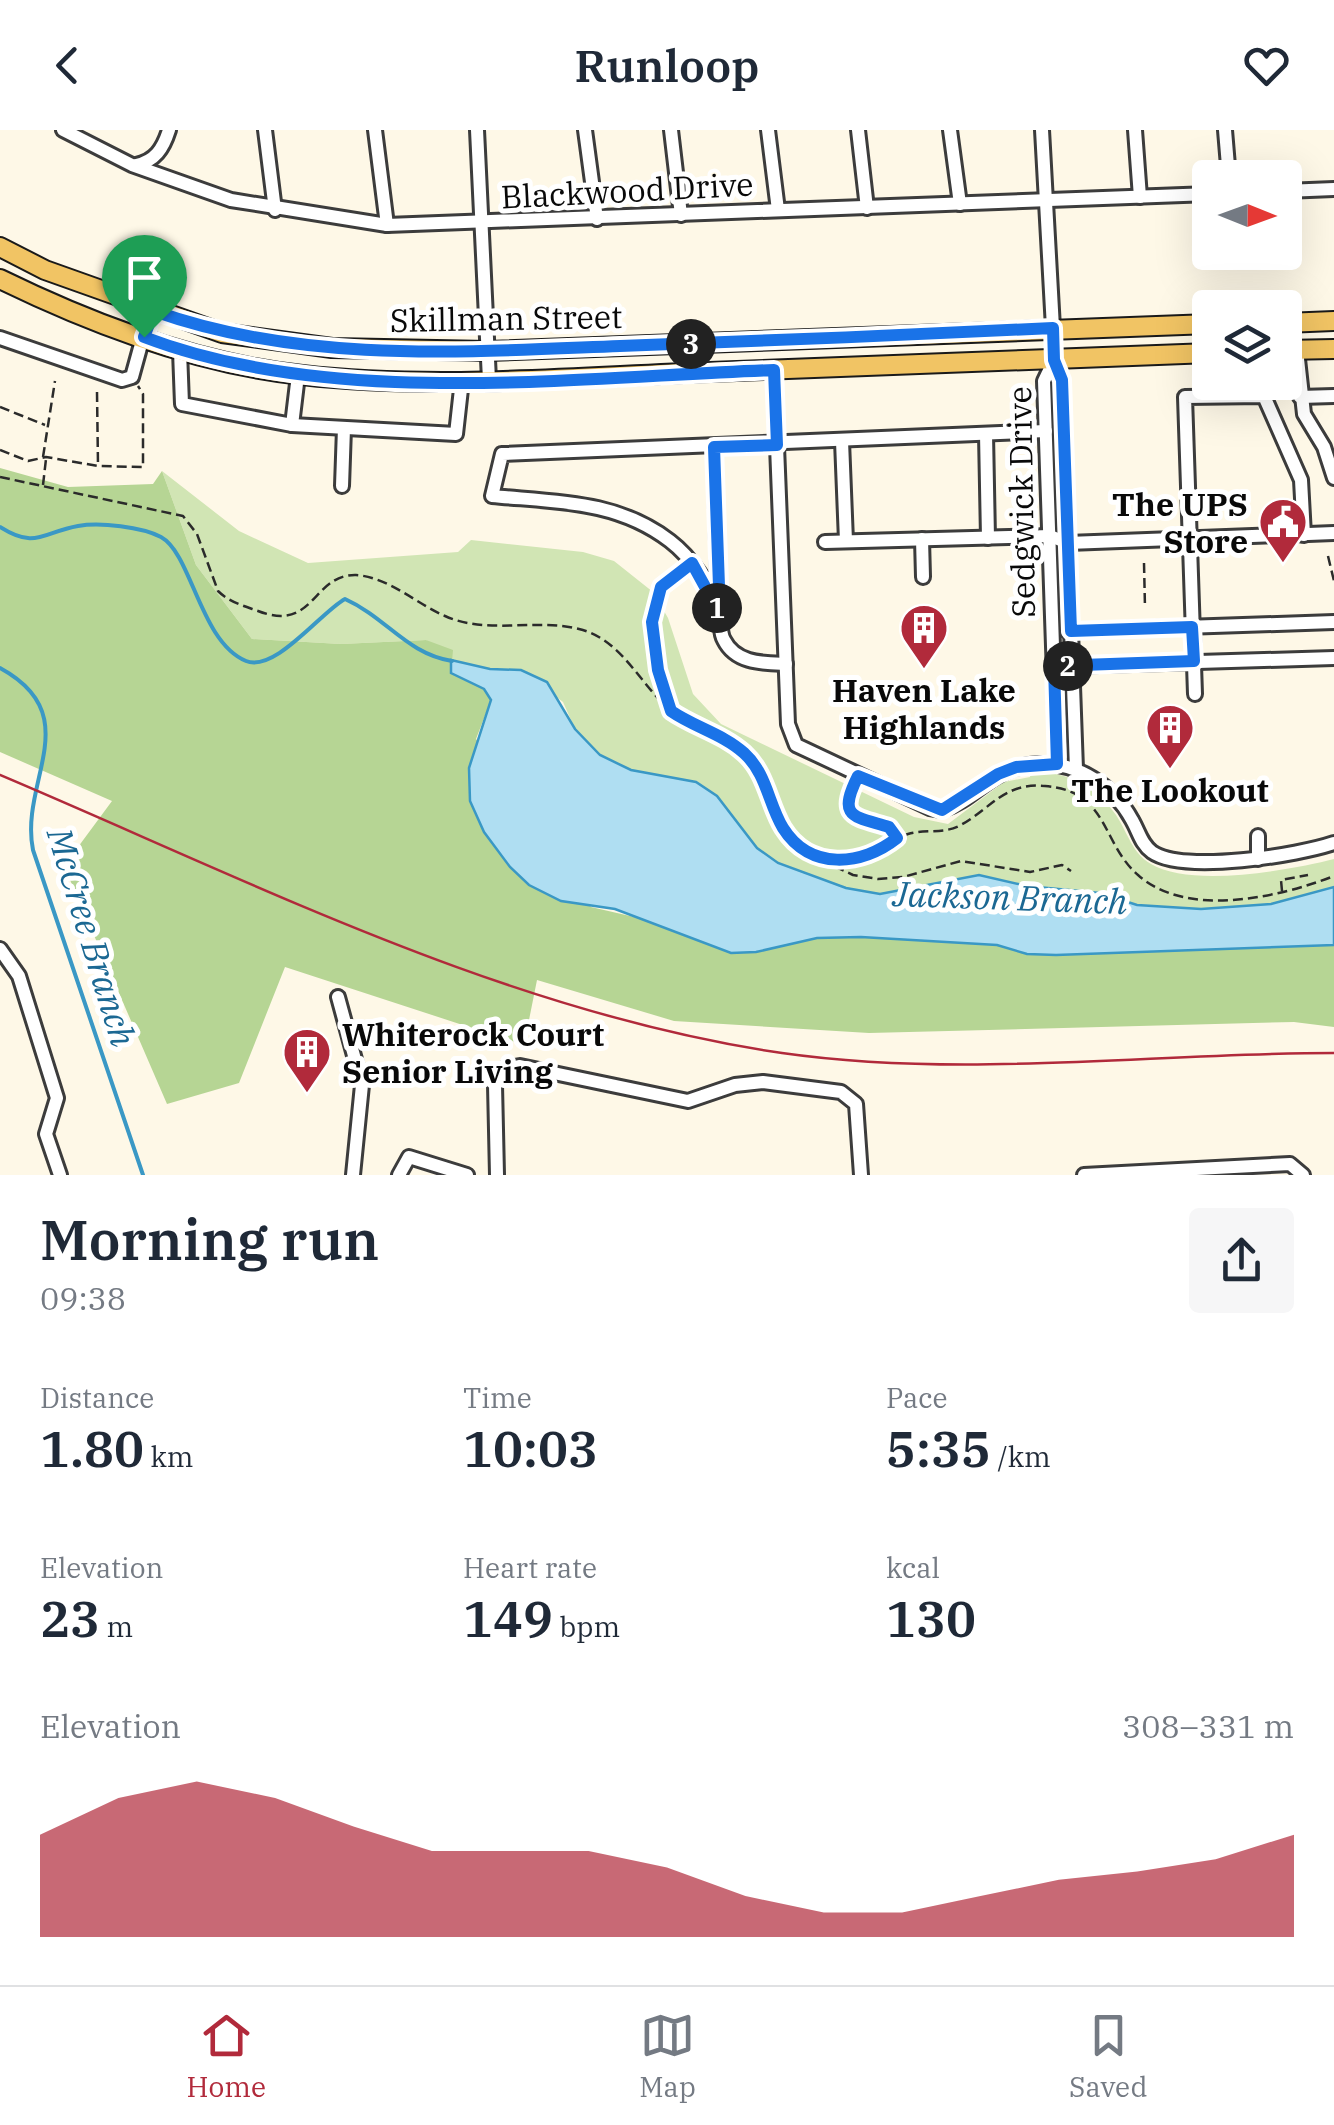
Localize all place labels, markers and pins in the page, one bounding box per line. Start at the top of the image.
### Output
pin [102,235,187,338]
pin: 3 [666,319,716,369]
place label: The UPS Store [1112,483,1248,562]
public building icon: The UPS Store [1257,496,1309,564]
pin: 1 [692,583,742,633]
building icon: Haven Lake Highlands [898,602,950,670]
pin: 2 [1043,641,1093,691]
place label: Haven Lake Highlands [832,669,1016,748]
building icon: The Lookout [1144,702,1196,770]
place label: The Lookout [1071,769,1269,811]
place label: Whiterock Court Senior Living [342,1013,604,1092]
building icon: Whiterock Court Senior Living [281,1026,333,1094]

